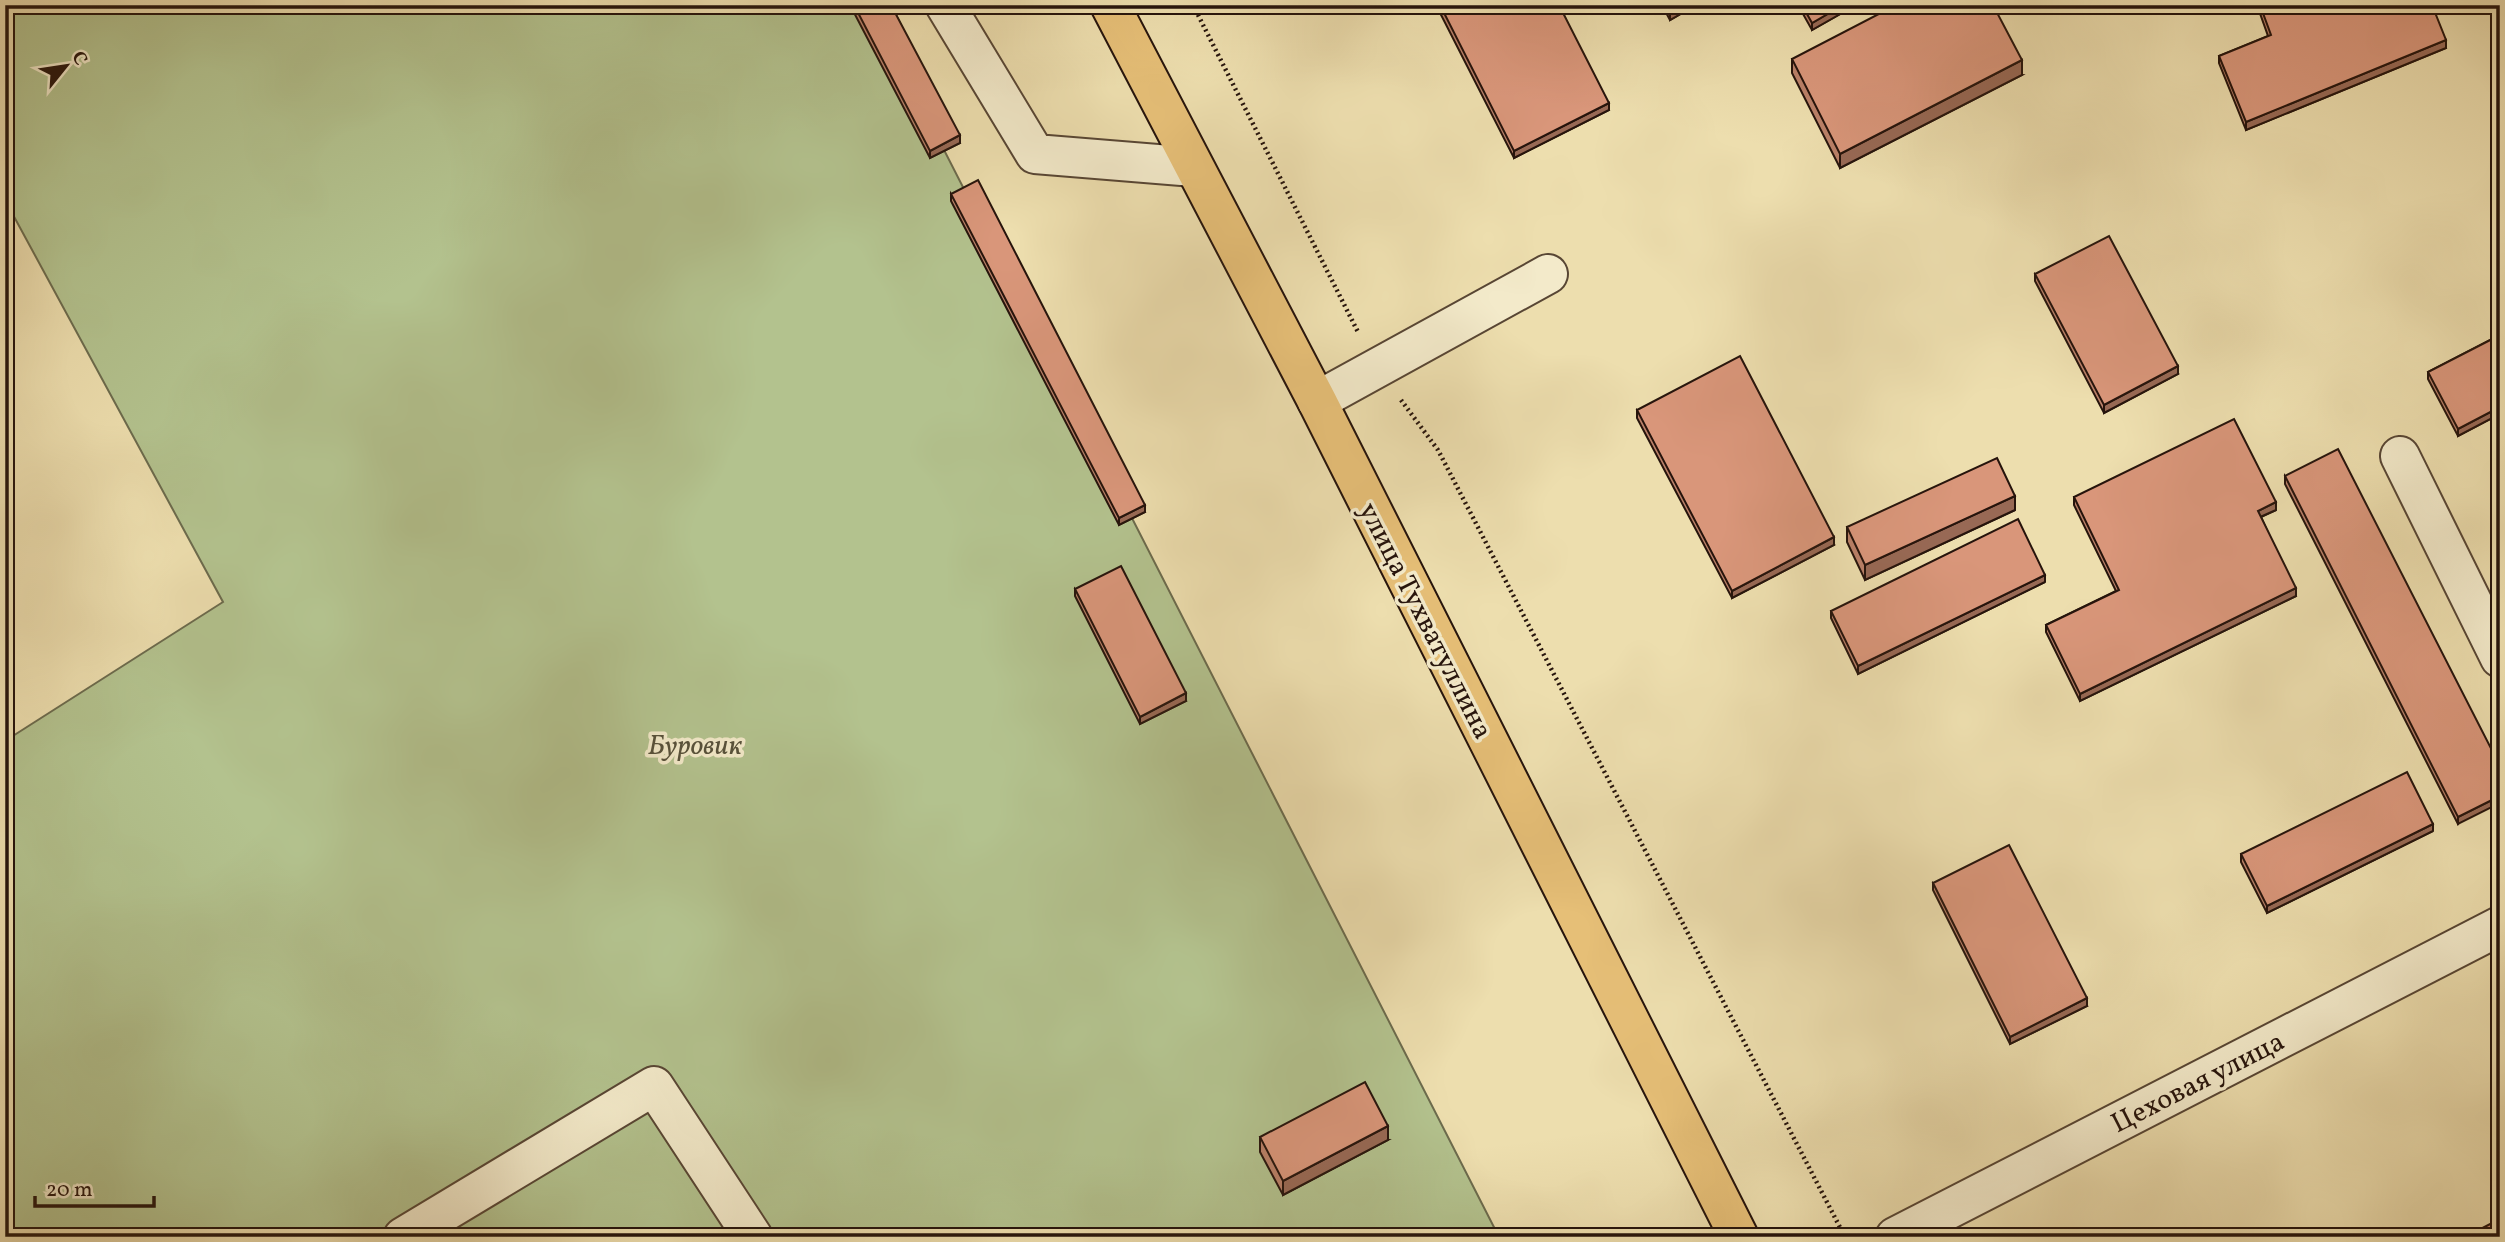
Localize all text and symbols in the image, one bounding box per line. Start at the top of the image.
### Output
north arrow [32,32,102,102]
text: С [65,47,93,70]
street label: улица Тухватуллина [1348,496,1501,746]
park label: Буровик [648,727,743,766]
street label: Цеховая улица [2105,1023,2292,1144]
scale bar [35,1165,154,1209]
text: 20 m [46,1176,92,1205]

